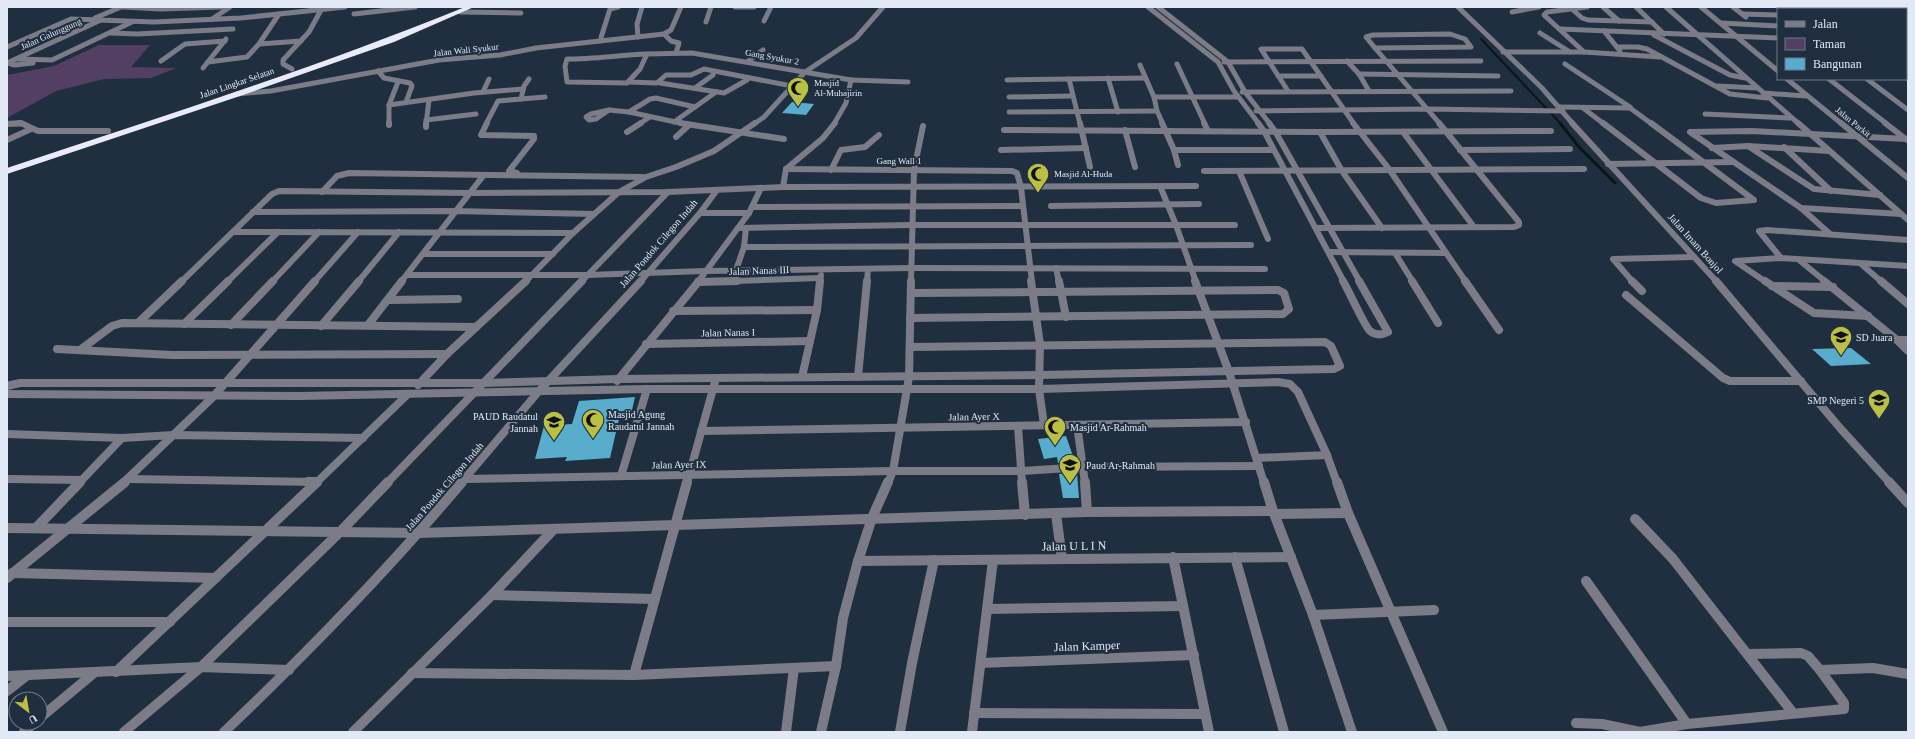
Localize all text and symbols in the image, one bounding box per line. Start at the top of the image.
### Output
legend [1777,8,1907,80]
street label: Jalan Galunggung [19,16,83,52]
text: Jalan [1813,17,1838,31]
text: Taman [1813,37,1845,51]
street label: Jalan Wali Syukur [433,42,499,58]
street label: Gang Syukur 2 [744,47,800,67]
text: Bangunan [1813,57,1862,71]
street label: Jalan Lingkar Selatan [199,65,276,100]
mosque icon: Masjid Al-Muhajirin [785,75,811,108]
place label: Masjid Al-Muhajirin [814,78,862,98]
street label: Jalan Parkit [1833,105,1873,139]
street label: Gang Wall 1 [876,156,922,166]
mosque icon: Masjid Al-Huda [1025,161,1051,194]
place label: Masjid Al-Huda [1054,169,1112,179]
street label: Jalan Pondok Cilegon Indah [617,197,700,290]
street label: Jalan Imam Bonjol [1666,211,1725,275]
street label: Jalan Nanas III [729,264,789,277]
school or university icon: SD Juara [1828,324,1854,357]
street label: Jalan Nanas I [701,327,755,338]
place label: SD Juara [1856,332,1893,343]
school or university icon: SMP Negeri 5 [1866,387,1892,420]
place label: SMP Negeri 5 [1807,395,1864,406]
mosque icon: Masjid Agung Raudatul Jannah [580,407,606,440]
school or university icon: PAUD Raudatul Jannah [541,409,567,442]
place label: Masjid Agung Raudatul Jannah [608,409,674,432]
place label: PAUD Raudatul Jannah [473,411,538,434]
street label: Jalan Ayer X [948,411,1001,422]
mosque icon: Masjid Ar-Rahmah [1042,414,1068,447]
place label: Masjid Ar-Rahmah [1070,422,1147,433]
street label: Jalan Pondok Cilegon Indah [403,440,486,533]
school or university icon: Paud Ar-Rahmah [1057,452,1083,485]
street label: Jalan Ayer IX [652,459,707,470]
place label: Paud Ar-Rahmah [1086,460,1155,471]
street label: Jalan U L I N [1041,538,1107,554]
street label: Jalan Kamper [1054,638,1120,654]
north arrow [8,691,48,731]
text: U [27,712,40,727]

